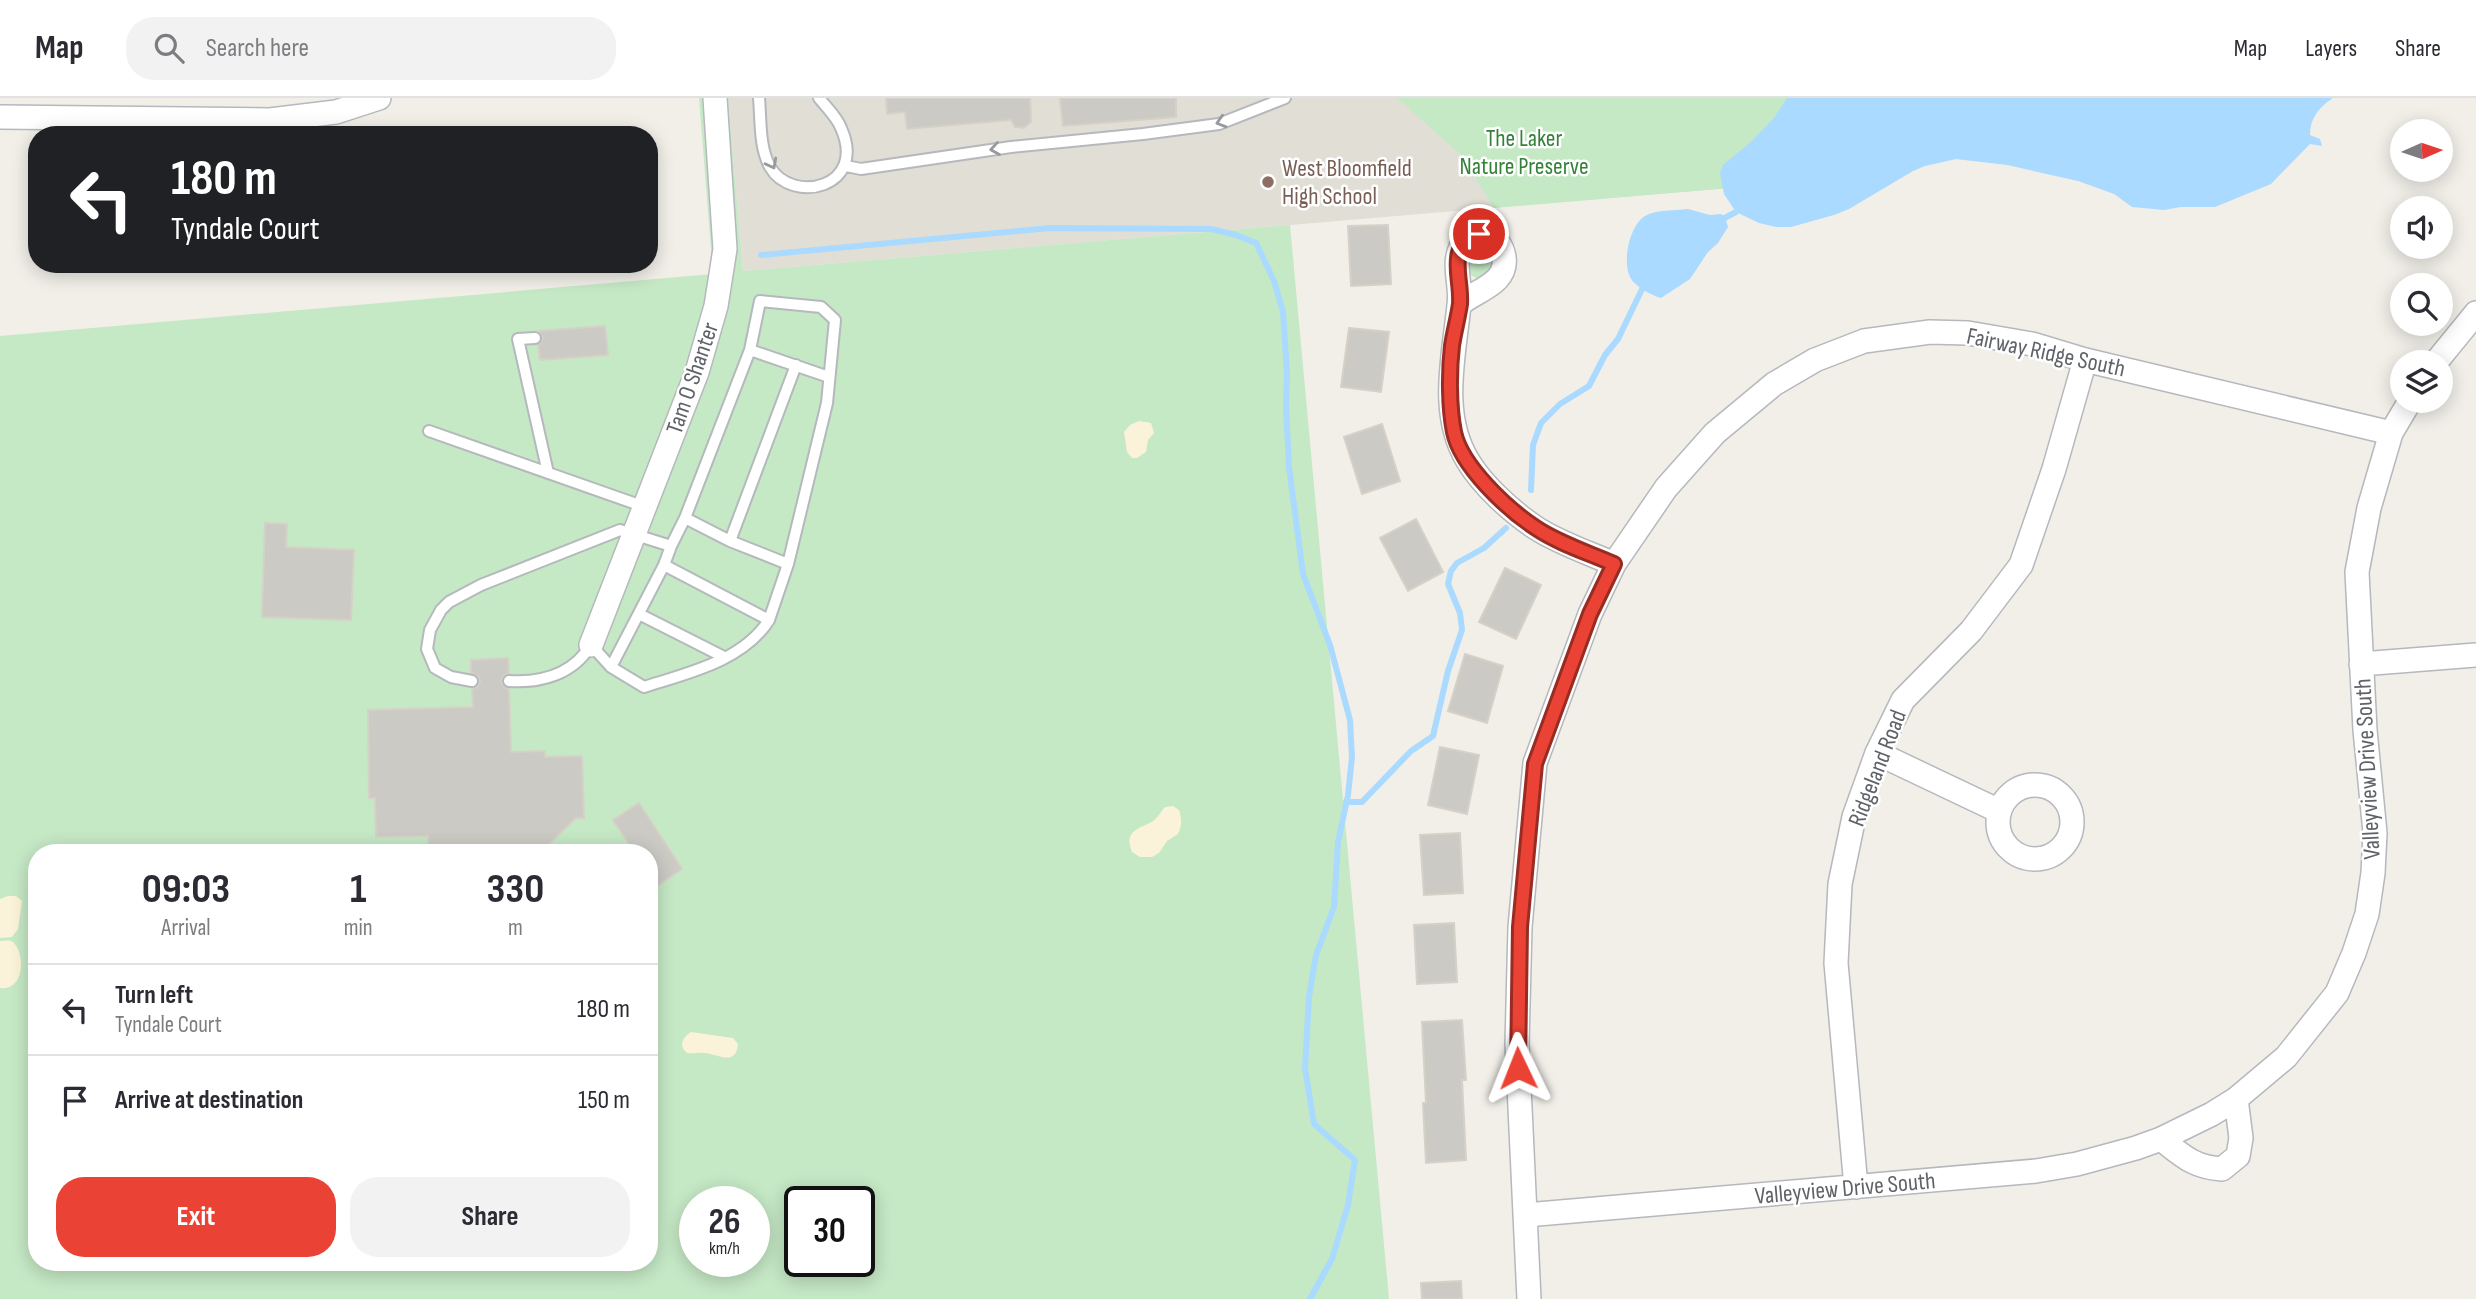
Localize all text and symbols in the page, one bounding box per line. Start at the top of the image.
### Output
search box [126,17,616,80]
text: Map [35,28,84,68]
icon: search [150,29,188,67]
text: Search here [206,33,309,64]
text: Map [2234,34,2267,63]
text: Layers [2305,34,2357,63]
text: Share [2395,34,2441,63]
one-way arrow [1215,113,1227,128]
north arrow [2390,119,2454,182]
map controls [2390,119,2453,413]
park label: The Laker Nature Preserve [1459,124,1589,181]
one-way arrow [990,141,1001,156]
text: 180 m [171,150,277,209]
icon: left [56,154,147,245]
place label: West Bloomfield High School [1282,154,1412,211]
one-way arrow [763,156,777,169]
marker: West Bloomfield High School [1260,174,1276,190]
button: sound [2390,196,2453,259]
pin [1449,204,1509,264]
text: Tyndale Court [171,210,320,249]
icon: arrive [1460,215,1498,253]
button: search [2390,273,2453,336]
street label: Tam O Shanter [660,318,725,438]
street label: Fairway Ridge South [1964,322,2128,383]
button: layers [2390,350,2453,413]
street label: Valleyview Drive South [2348,678,2387,860]
street label: Ridgeland Road [1842,706,1913,831]
text: 09:03 [142,864,230,915]
text: 1 [350,864,366,915]
text: 330 [487,864,544,915]
text: Arrival [161,914,211,942]
text: min [344,914,373,942]
text: m [508,914,523,942]
text: Turn left [115,980,193,1011]
icon: left [56,991,94,1029]
text: 180 m [577,994,630,1025]
text: Tyndale Court [115,1011,222,1039]
position arrow [1481,1031,1555,1105]
icon: arrive [56,1082,94,1120]
text: Arrive at destination [115,1085,303,1116]
text: 150 m [578,1085,630,1116]
street label: Valleyview Drive South [1754,1166,1937,1211]
button: Exit [56,1177,336,1257]
button: Share [350,1177,630,1257]
speed limit sign: 30 [784,1186,875,1277]
text: 26 [709,1201,740,1244]
text: km/h [709,1238,740,1259]

